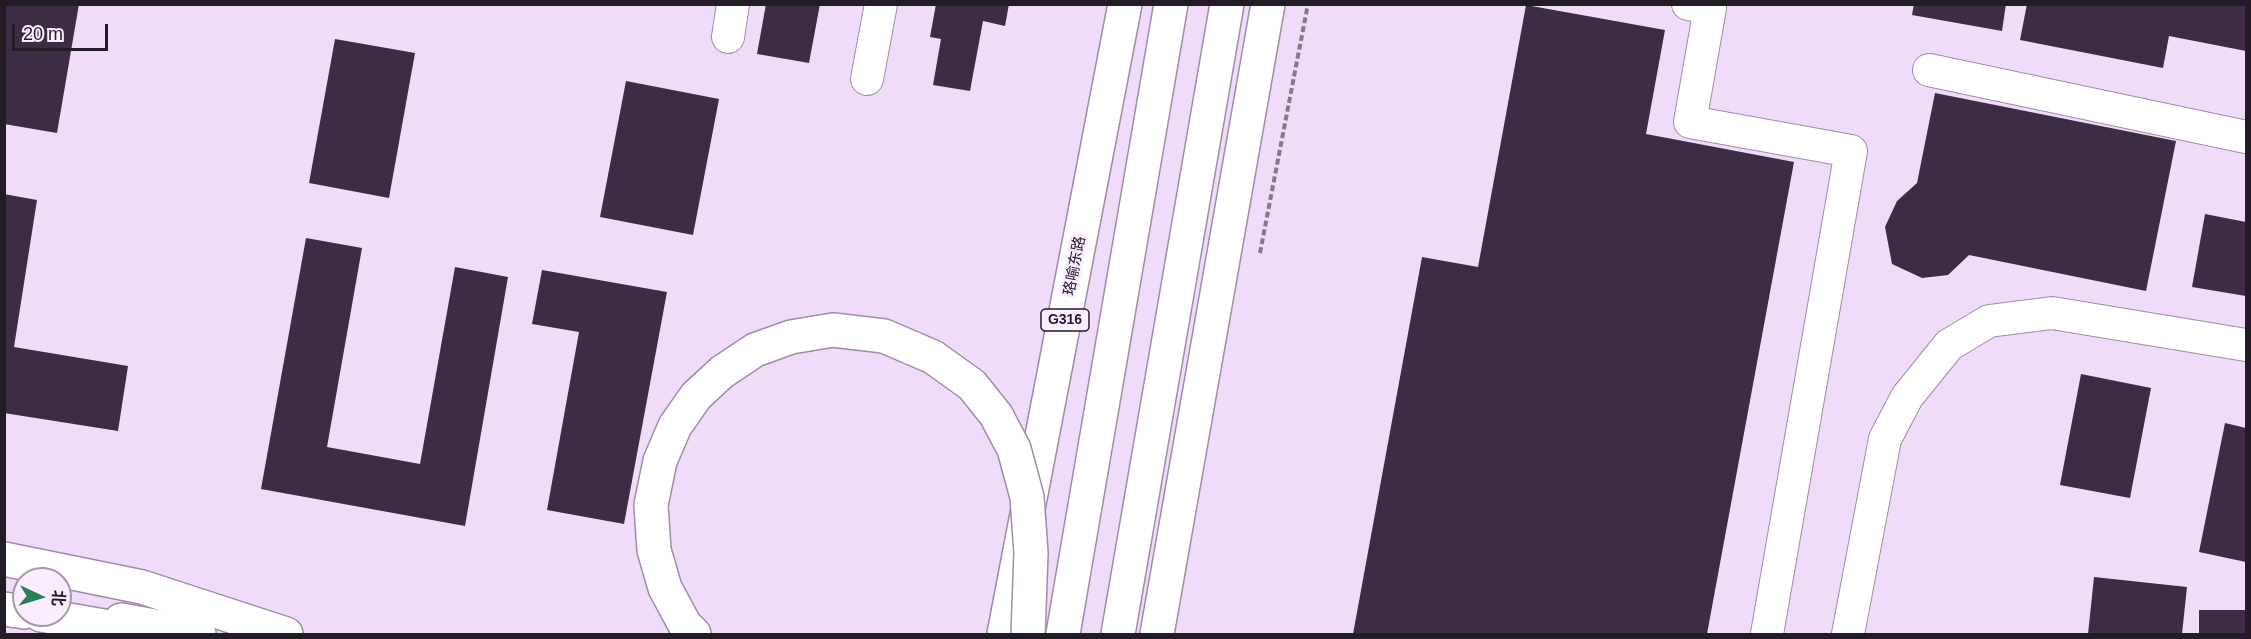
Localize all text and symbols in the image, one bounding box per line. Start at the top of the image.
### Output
scale bar [15,12,111,50]
text: 20 m [23,24,63,44]
street label: 珞喻东路 [1060,235,1090,297]
road number: G316 [1041,309,1089,331]
north arrow [12,567,72,627]
text: 北 [49,590,67,607]

